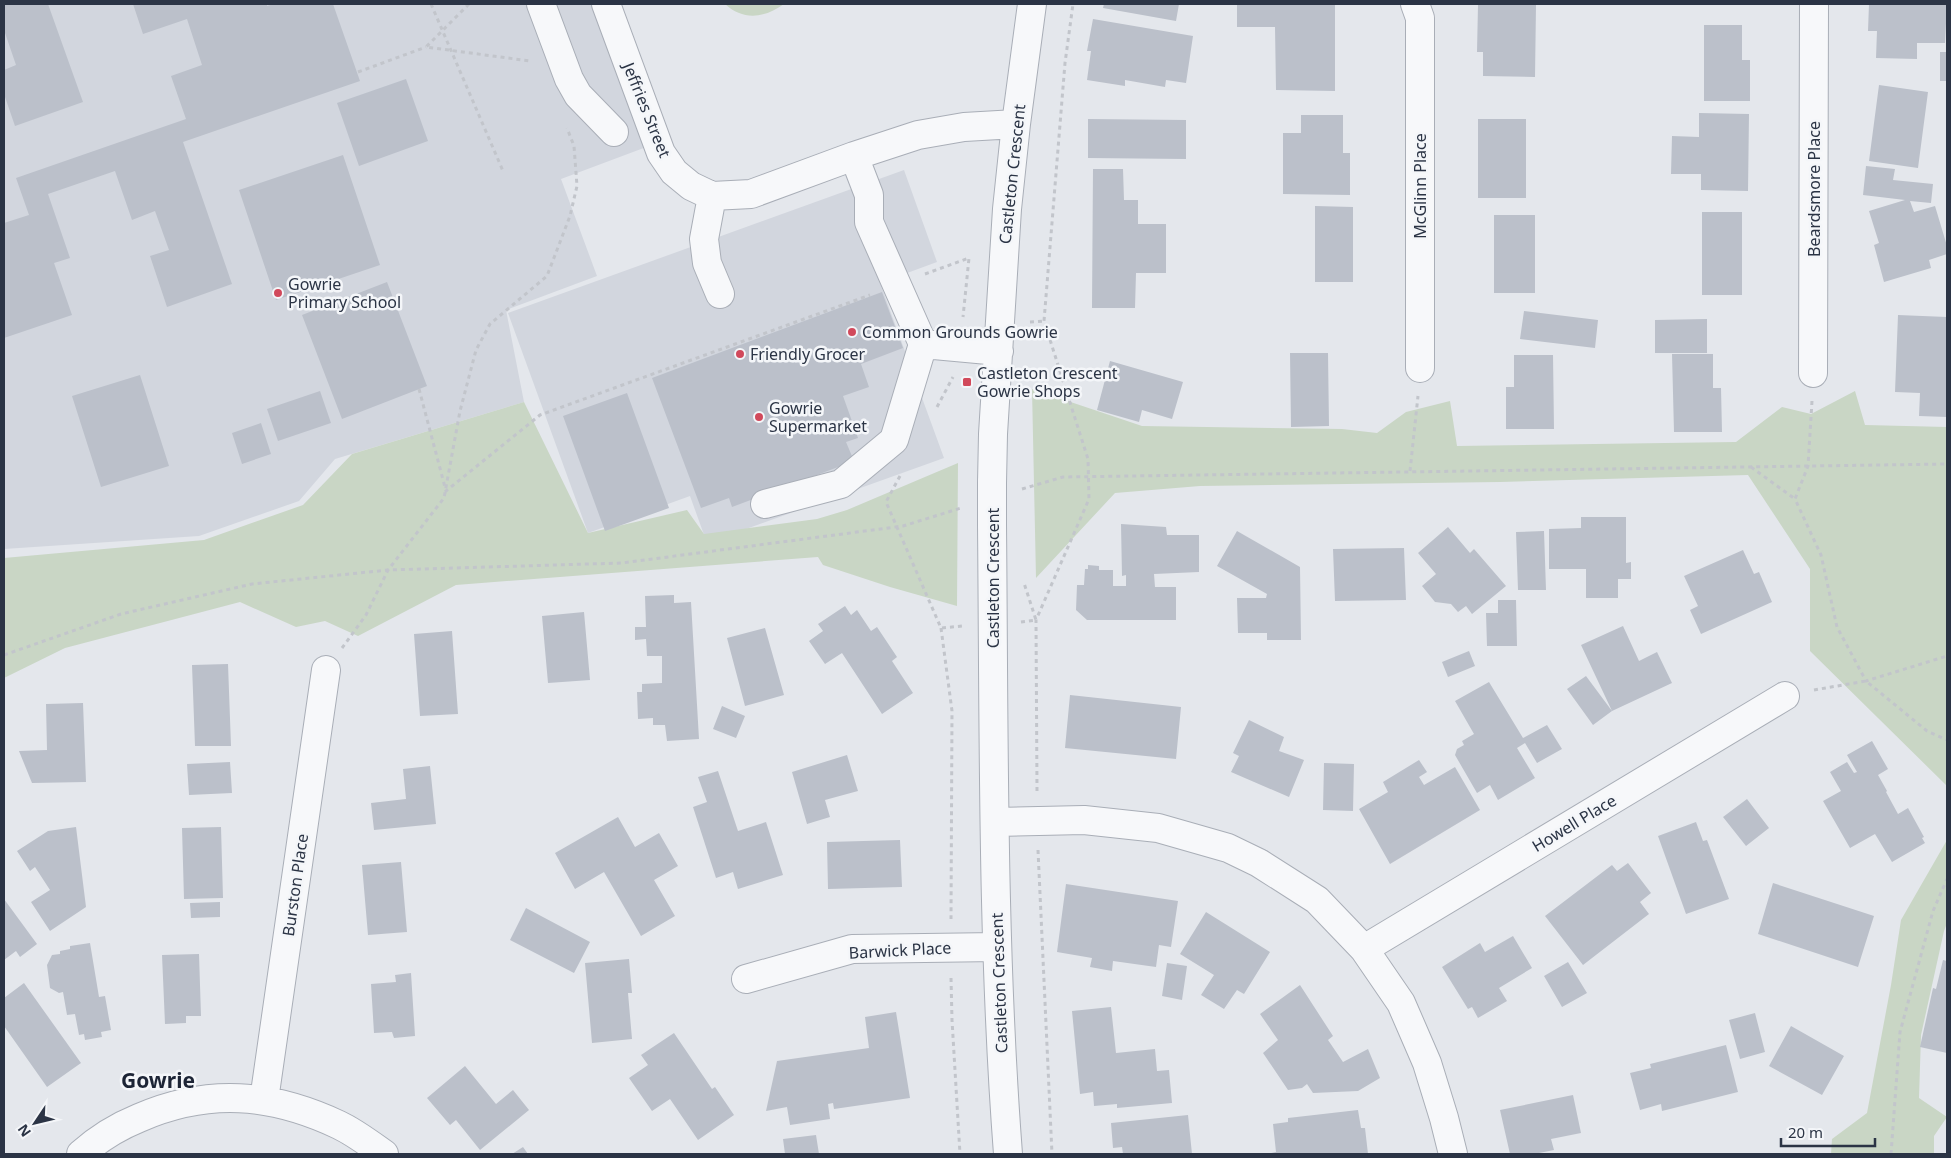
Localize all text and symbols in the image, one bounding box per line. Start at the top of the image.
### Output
street label: Jeffries Street [617,57,676,161]
street label: Castleton Crescent [994,103,1030,245]
street label: Beardsmore Place [1803,121,1825,257]
street label: McGlinn Place [1409,133,1431,239]
place label: Gowrie Primary School [288,273,401,313]
marker: Gowrie Primary School [272,287,284,299]
place label: Common Grounds Gowrie [862,321,1058,343]
marker: Common Grounds Gowrie [846,326,858,338]
place label: Friendly Grocer [750,343,866,365]
marker: Friendly Grocer [734,348,746,360]
place label: Castleton Crescent Gowrie Shops [977,362,1118,402]
marker: Castleton Crescent Gowrie Shops [961,376,973,388]
place label: Gowrie Supermarket [769,397,867,437]
marker: Gowrie Supermarket [753,411,765,423]
street label: Castleton Crescent [982,507,1004,648]
street label: Howell Place [1528,789,1620,857]
street label: Burston Place [277,832,313,938]
street label: Castleton Crescent [986,912,1012,1054]
street label: Barwick Place [848,936,952,964]
district label: Gowrie [121,1066,195,1094]
north arrow [10,1098,60,1148]
scale bar [1781,1116,1875,1148]
text: N [13,1121,35,1141]
text: 20 m [1788,1122,1823,1142]

